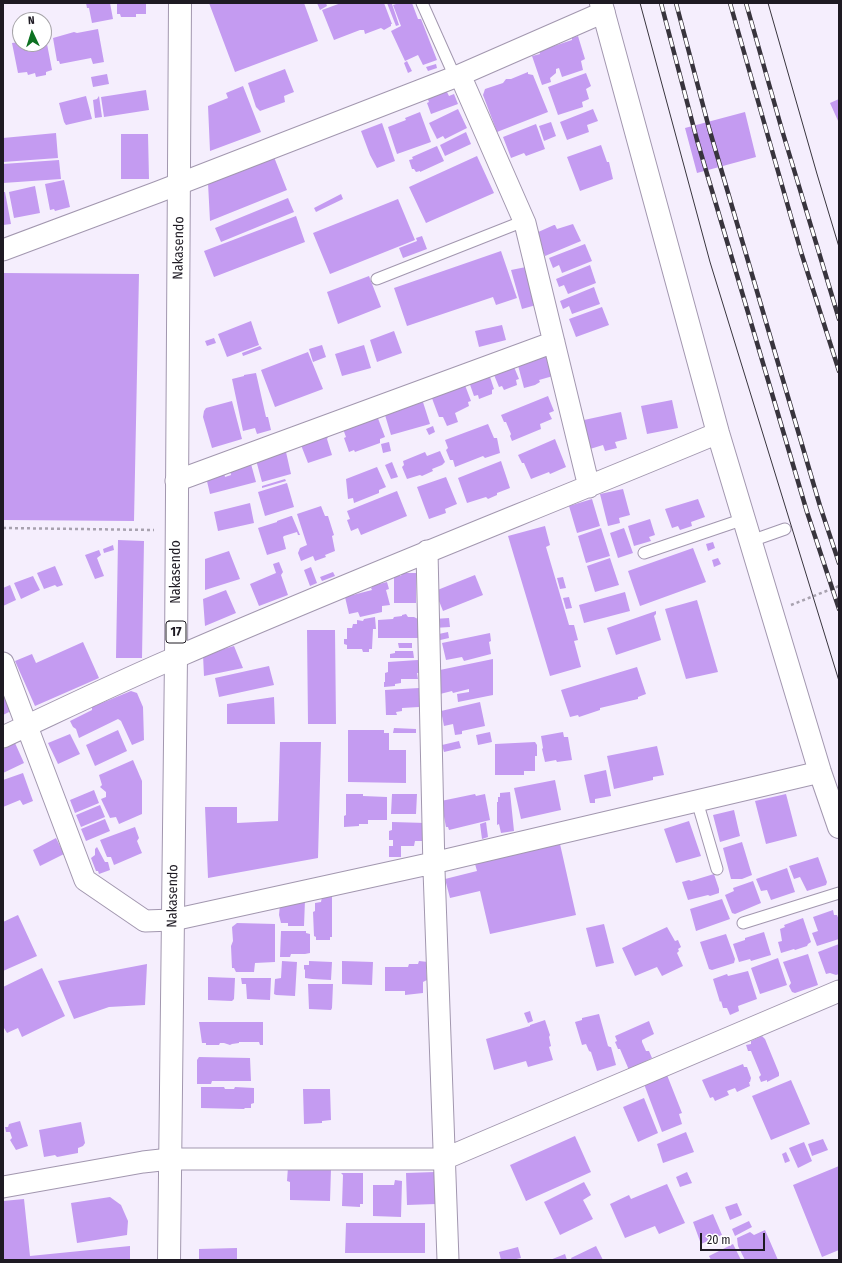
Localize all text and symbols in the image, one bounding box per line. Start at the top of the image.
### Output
north arrow [12,12,52,52]
text: N [27,14,35,27]
street label: Nakasendo [170,216,188,280]
street label: Nakasendo [168,540,184,604]
road number: 17 [166,621,186,643]
street label: Nakasendo [164,864,182,928]
scale bar [702,1225,767,1251]
text: 20 m [707,1233,731,1247]

